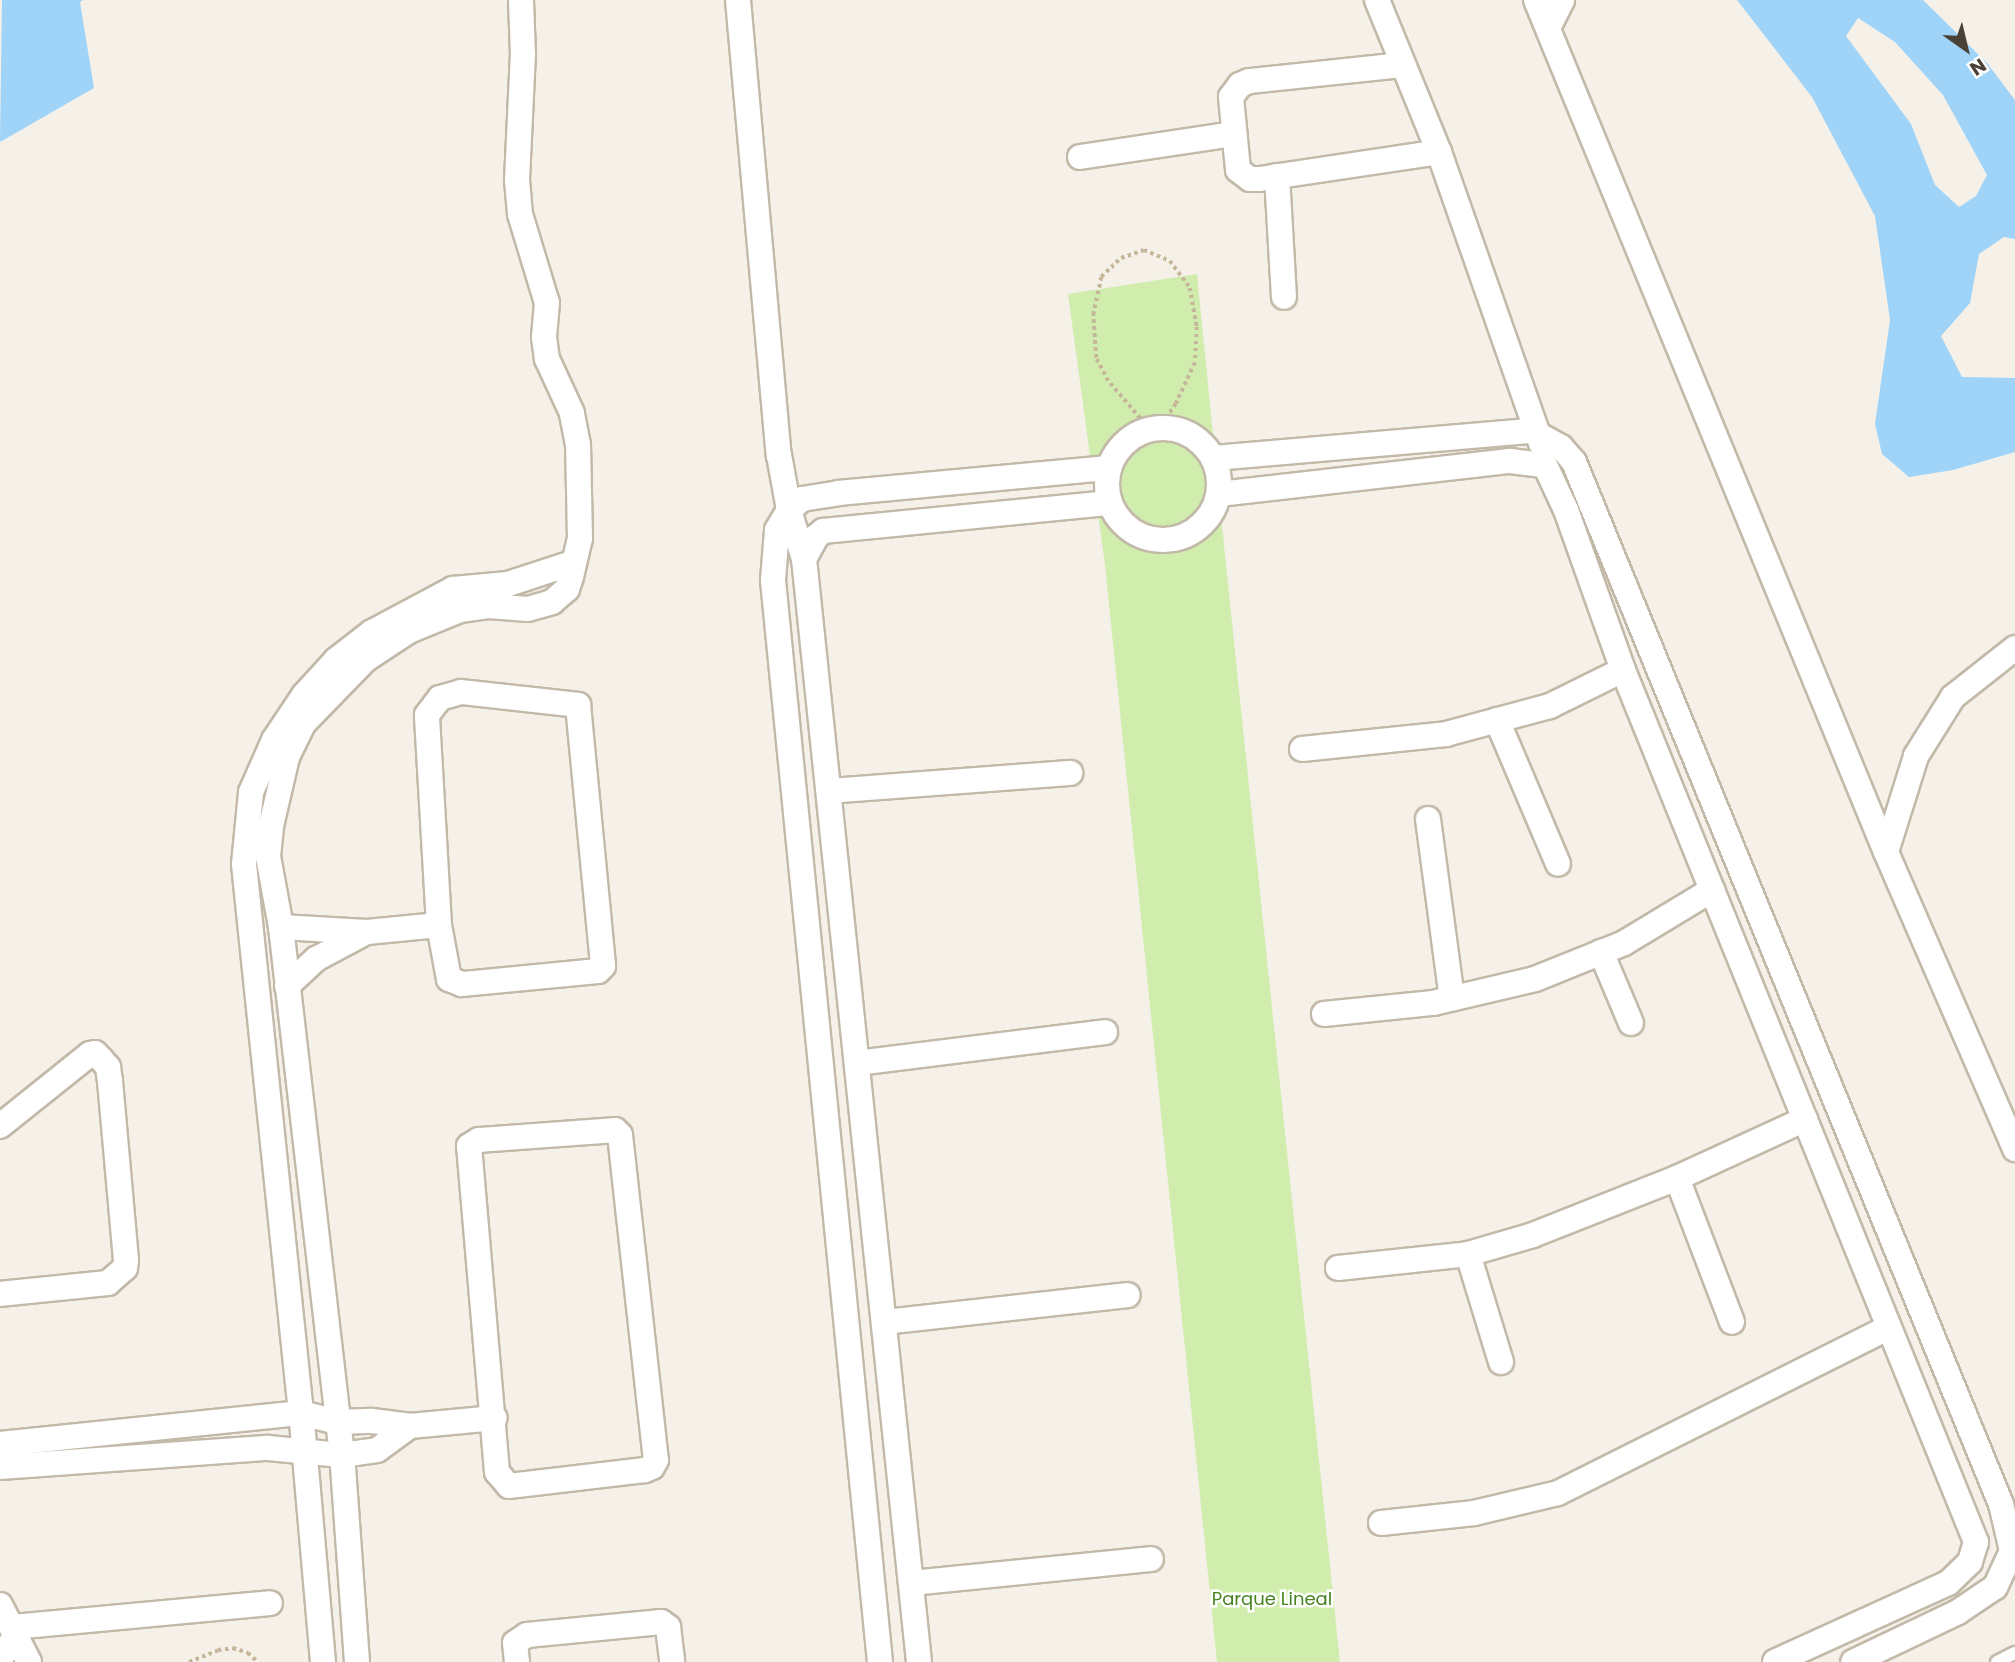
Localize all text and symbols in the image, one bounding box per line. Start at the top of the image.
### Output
north arrow [1931,14,2001,84]
text: N [1965,52,1992,82]
park label: Parque Lineal [1212,1588,1332,1610]

